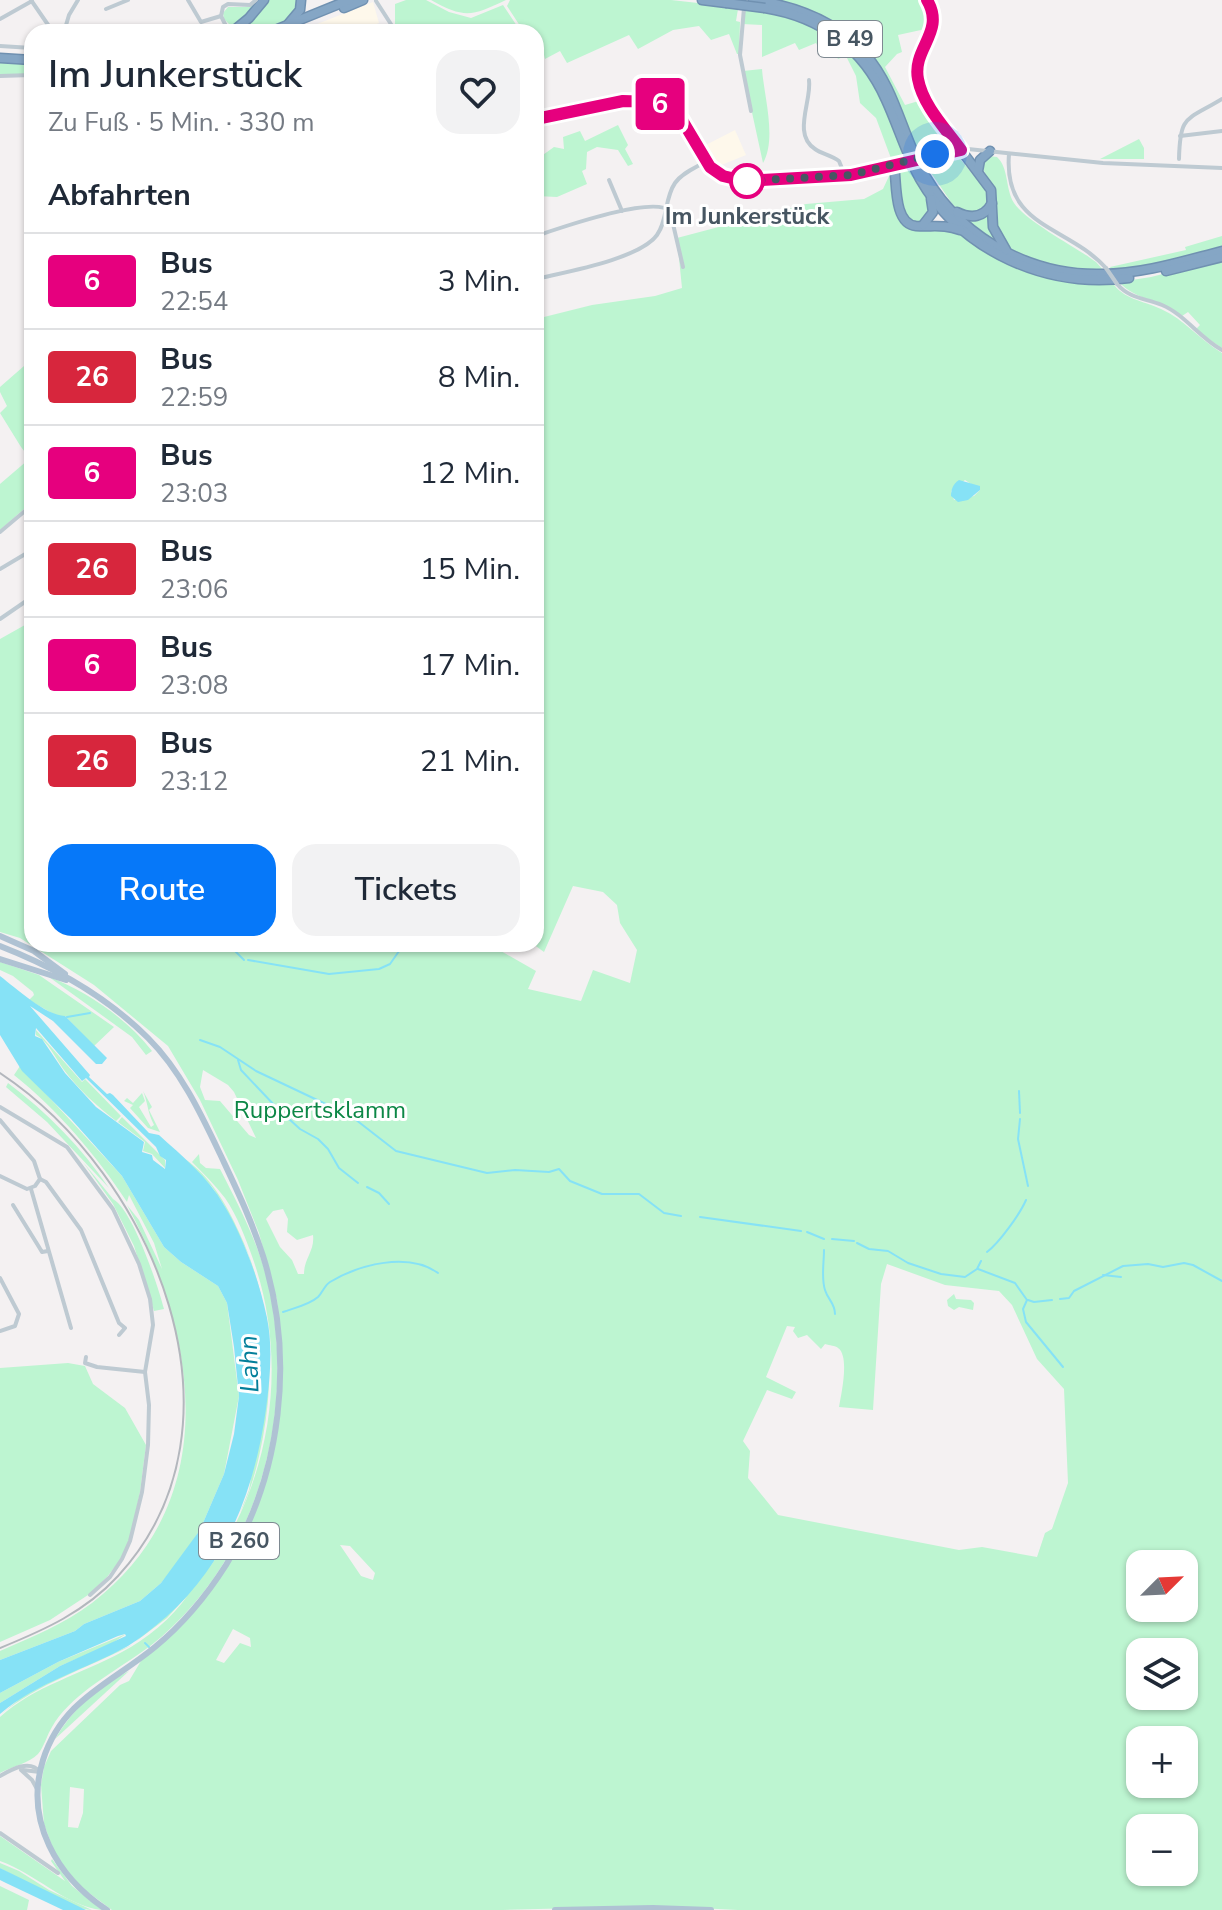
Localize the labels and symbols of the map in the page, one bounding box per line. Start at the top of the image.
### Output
road number: B 49 [818,21,882,57]
line badge: 6 [634,78,686,130]
your location [915,134,955,174]
marker: Im Junkerstück [730,164,764,198]
place label: Im Junkerstück [665,200,830,232]
park label: Ruppertsklamm [234,1094,406,1126]
water label: Lahn [231,1335,267,1393]
road number: B 260 [199,1523,279,1559]
north arrow [1126,1550,1198,1622]

